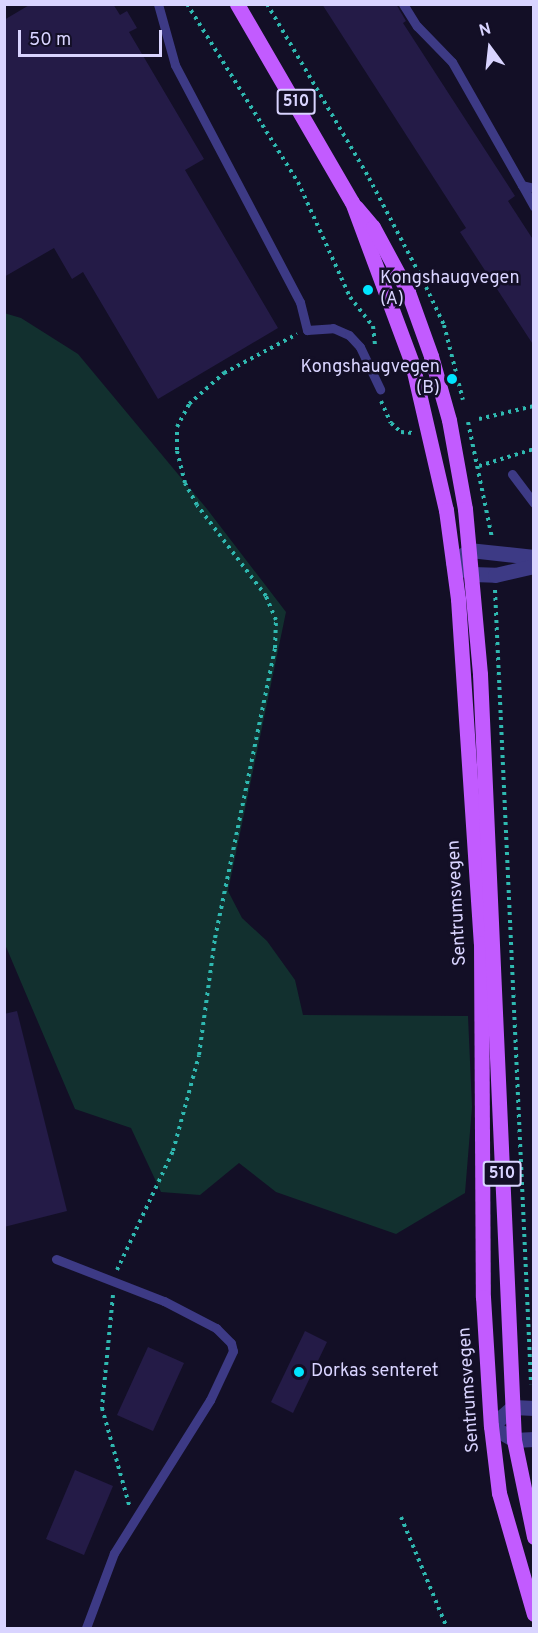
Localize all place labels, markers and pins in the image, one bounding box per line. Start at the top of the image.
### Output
place label: Kongshaugvegen (A) [380,269,520,312]
marker: Kongshaugvegen (A) [361,283,375,297]
place label: Kongshaugvegen (B) [300,358,440,400]
marker: Kongshaugvegen (B) [445,372,459,386]
place label: Dorkas senteret [311,1361,439,1383]
marker: Dorkas senteret [292,1365,306,1379]

